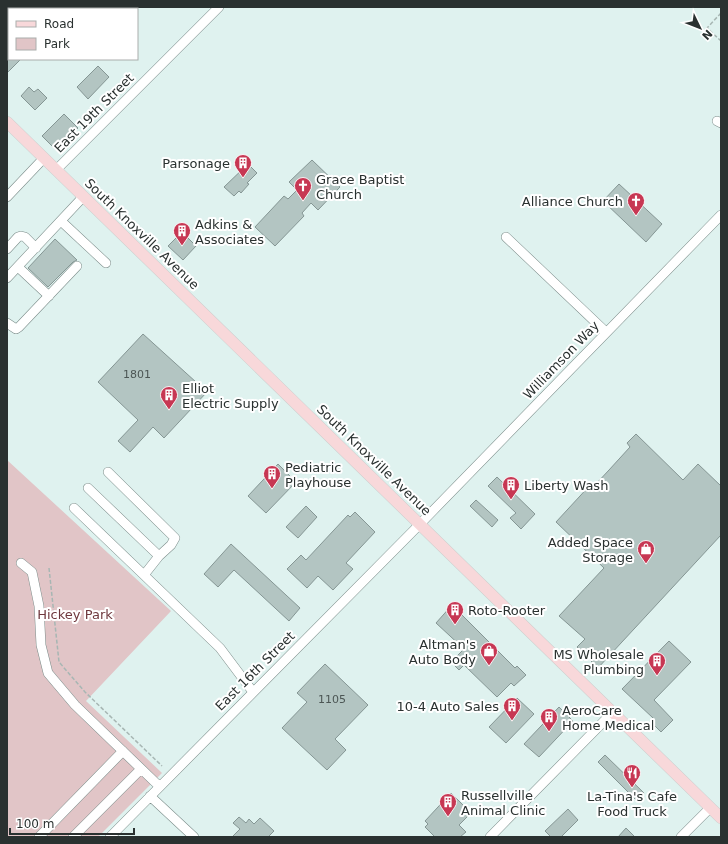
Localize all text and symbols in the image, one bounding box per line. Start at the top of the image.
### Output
legend [8,8,138,60]
north arrow [680,8,720,48]
text: Road [44,17,74,31]
text: N [699,27,715,42]
text: Park [44,37,70,51]
street label: East 19th Street [51,70,137,156]
building icon: Parsonage [233,153,253,178]
place label: Parsonage [162,156,230,171]
place label: Grace Baptist Church [316,172,404,202]
street label: South Knoxville Avenue [82,176,202,292]
church icon: Grace Baptist Church [293,176,313,201]
church icon: Alliance Church [626,191,646,216]
place label: Alliance Church [522,194,623,209]
place label: Adkins & Associates [195,217,264,247]
building icon: Adkins & Associates [172,221,192,246]
street label: Williamson Way [520,318,602,402]
house number: 1801 [123,368,151,381]
place label: Elliot Electric Supply [182,381,279,411]
building icon: Elliot Electric Supply [159,385,179,410]
street label: South Knoxville Avenue [314,402,434,518]
place label: Pediatric Playhouse [285,460,351,490]
building icon: Pediatric Playhouse [262,464,282,489]
building icon: Liberty Wash [501,475,521,500]
place label: Liberty Wash [524,478,608,493]
place label: Added Space Storage [548,535,633,565]
shop icon: Added Space Storage [636,539,656,564]
building icon: Roto-Rooter [445,600,465,625]
place label: Roto-Rooter [468,603,546,618]
park label: Hickey Park [37,607,113,622]
street label: East 16th Street [212,628,298,714]
place label: Altman's Auto Body [409,637,476,667]
shop icon: Altman's Auto Body [479,641,499,666]
place label: MS Wholesale Plumbing [553,647,644,677]
building icon: MS Wholesale Plumbing [647,651,667,676]
house number: 1105 [318,693,346,706]
building icon: 10-4 Auto Sales [502,696,522,721]
place label: 10-4 Auto Sales [396,699,499,714]
place label: AeroCare Home Medical [562,703,654,733]
building icon: AeroCare Home Medical [539,707,559,732]
restaurant icon: La-Tina's Cafe Food Truck [622,763,642,788]
place label: Russellville Animal Clinic [461,788,545,818]
place label: La-Tina's Cafe Food Truck [587,789,677,819]
building icon: Russellville Animal Clinic [438,792,458,817]
scale bar [10,810,134,836]
text: 100 m [16,817,54,831]

